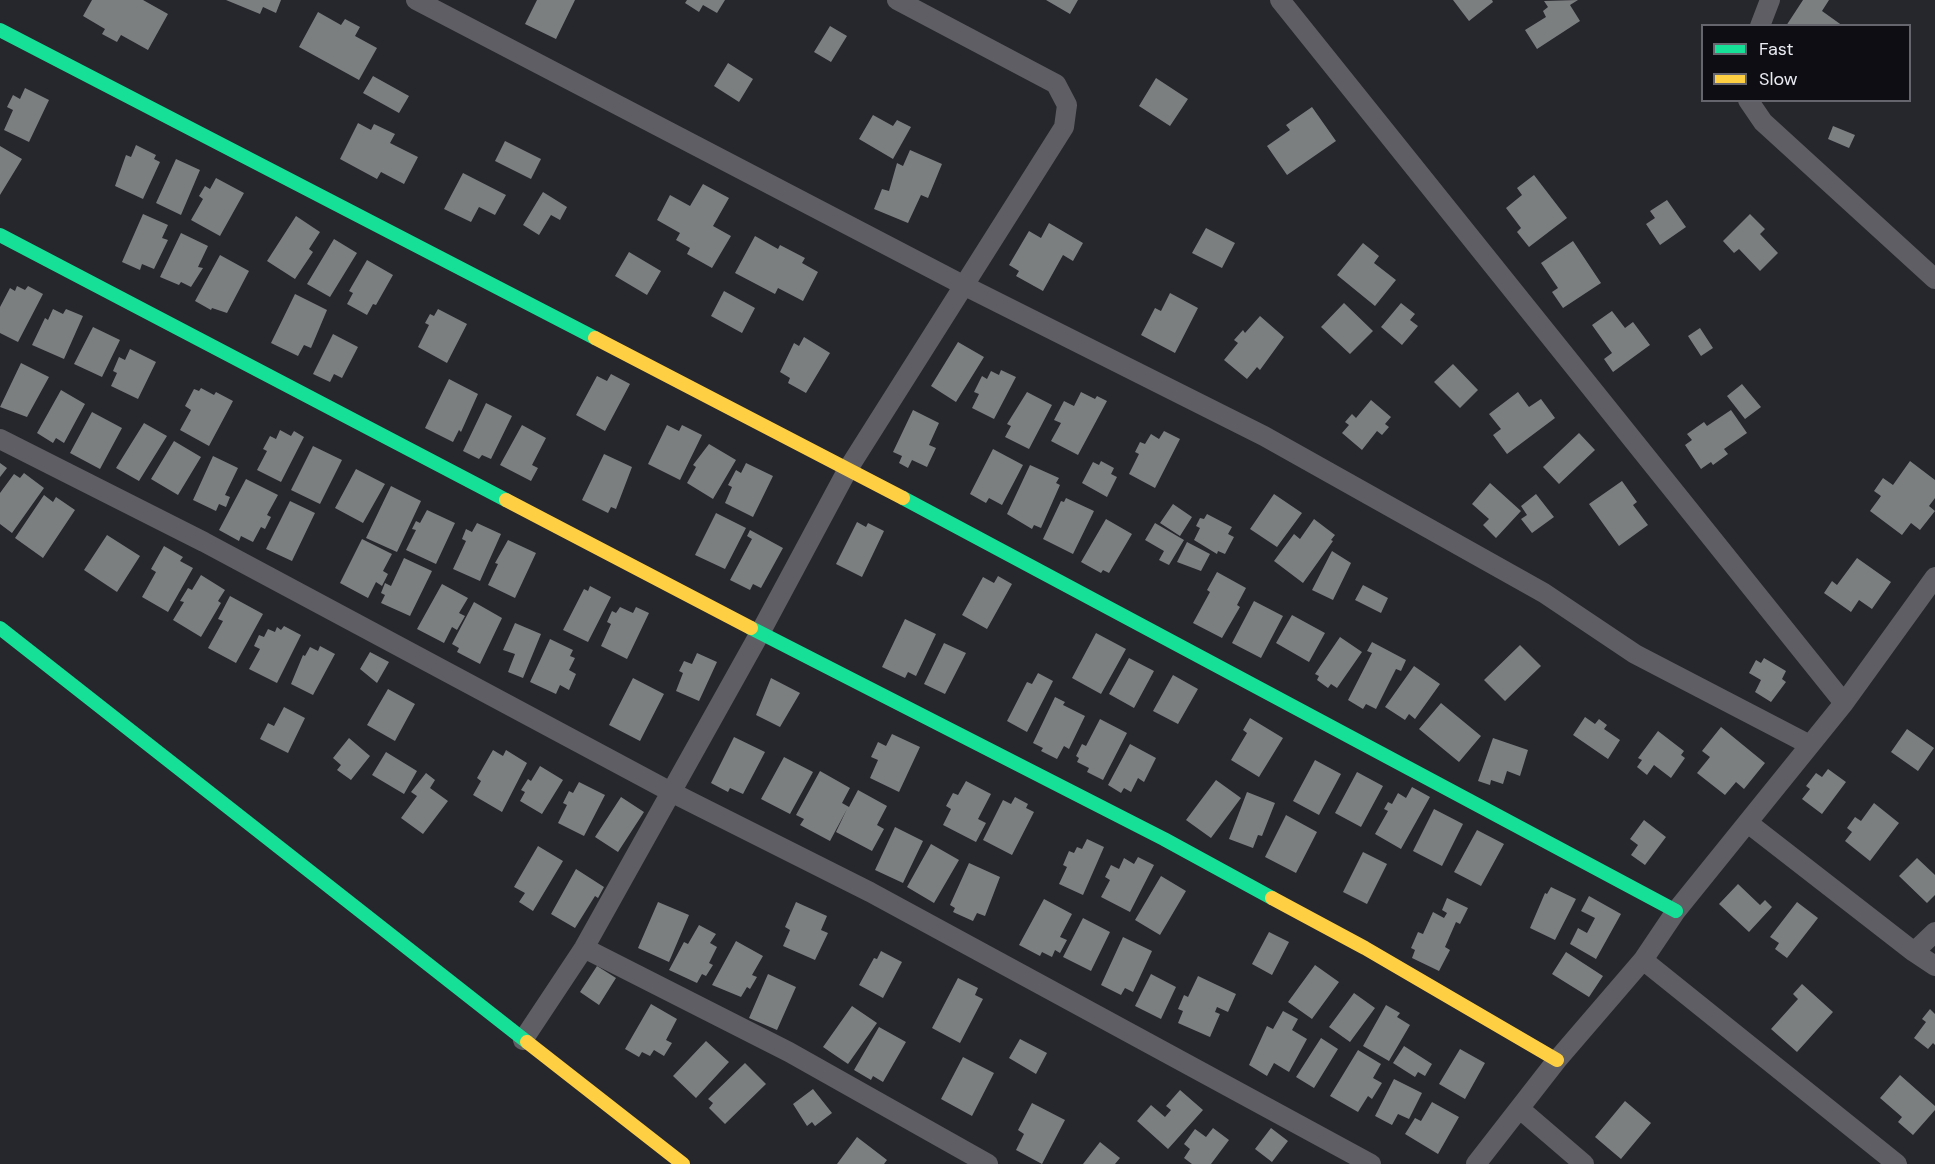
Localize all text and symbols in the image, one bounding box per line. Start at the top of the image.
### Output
legend [1701,24,1911,102]
text: Fast [1759,37,1794,61]
text: Slow [1759,67,1798,91]

